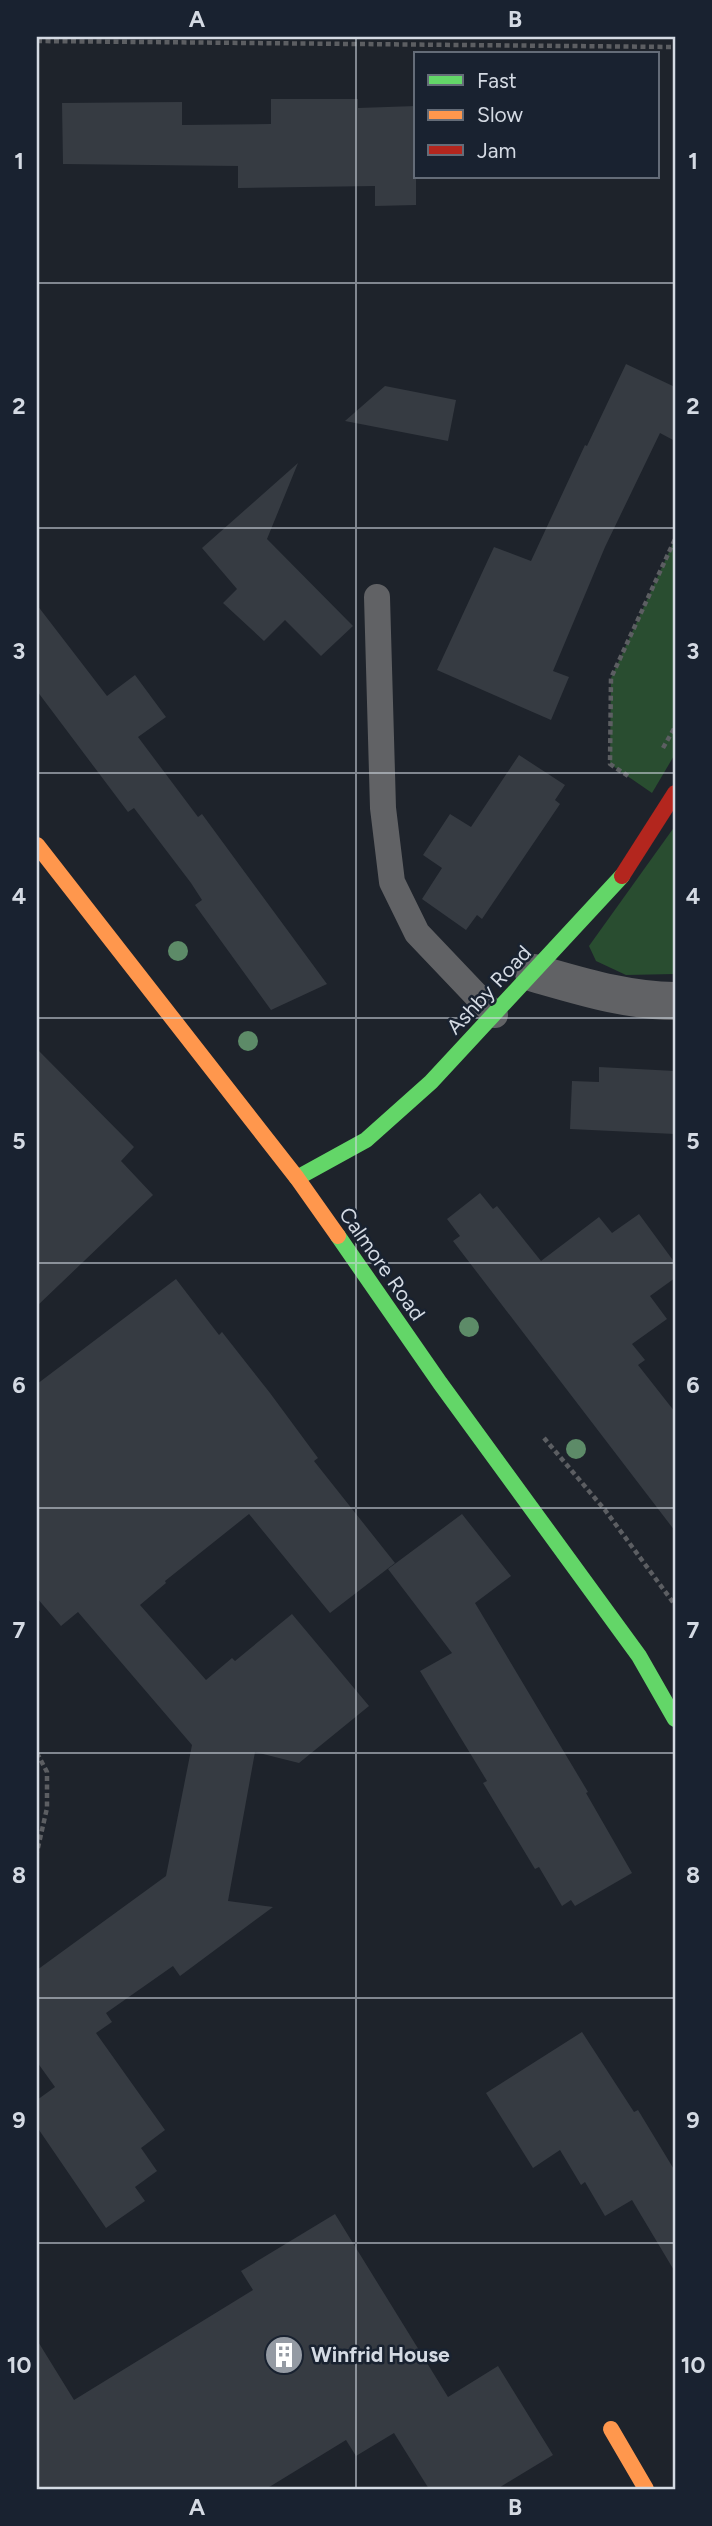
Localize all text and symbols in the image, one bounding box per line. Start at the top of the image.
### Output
text: A [189,5,206,33]
text: B [508,5,522,33]
legend [414,52,660,178]
text: Fast [477,68,517,93]
text: Slow [477,102,523,127]
text: Jam [477,138,516,163]
text: 1 [14,147,24,175]
text: 1 [688,147,698,175]
text: 2 [12,392,26,420]
text: 2 [686,392,700,420]
text: 3 [13,637,25,665]
text: 3 [687,637,699,665]
text: 4 [12,882,26,910]
text: 4 [686,882,700,910]
street label: Ashby Road [441,940,536,1039]
text: 5 [12,1127,26,1155]
text: 5 [686,1127,700,1155]
street label: Calmore Road [334,1202,431,1325]
text: 6 [12,1371,26,1399]
text: 6 [686,1371,700,1399]
text: 7 [13,1616,26,1644]
text: 7 [687,1616,700,1644]
text: 8 [12,1861,26,1889]
text: 8 [686,1861,700,1889]
text: 9 [12,2106,26,2134]
text: 9 [686,2106,700,2134]
building icon: Winfrid House [263,2334,305,2376]
place label: Winfrid House [311,2342,450,2367]
text: 10 [7,2351,31,2379]
text: 10 [681,2351,705,2379]
text: A [189,2493,206,2521]
text: B [508,2493,522,2521]

